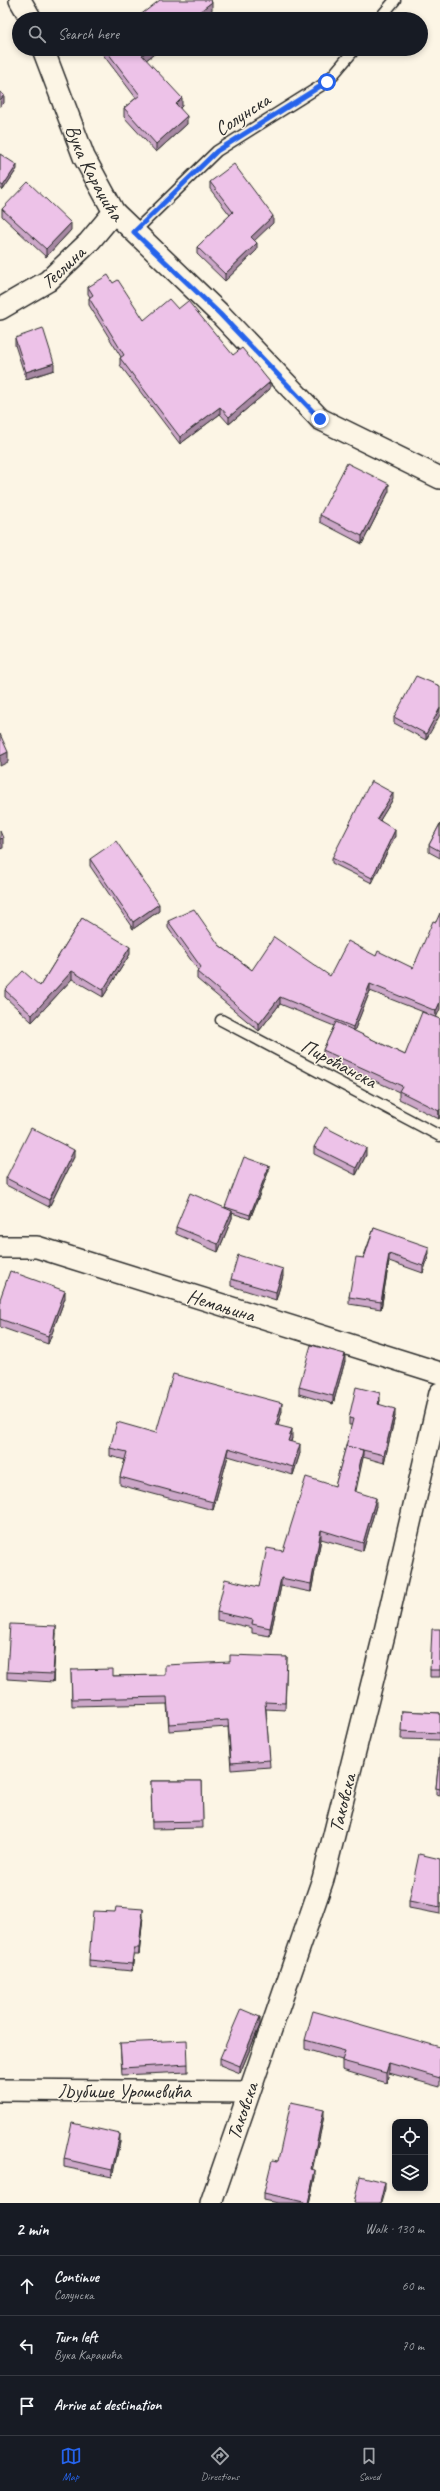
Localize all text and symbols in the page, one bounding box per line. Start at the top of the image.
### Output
search box [12,12,428,56]
icon: search [26,23,48,45]
text: Search here [58,25,119,44]
route start [318,73,336,91]
street label: Солунска [210,86,276,141]
street label: Вука Караџића [60,121,129,228]
street label: Теслина [37,239,92,295]
route end [311,410,329,428]
street label: Пироћанска [297,1033,383,1095]
street label: Немањина [184,1283,260,1328]
street label: Таковска [323,1770,362,1835]
street label: Таковска [221,2077,265,2143]
street label: Љубише Урошевића [57,2079,192,2104]
map controls [392,2119,428,2191]
button: locate [392,2119,428,2155]
button: layers [392,2155,428,2191]
text: 2 min [16,2219,49,2240]
text: Walk · 130 m [365,2221,424,2237]
text: Continue [54,2268,99,2287]
icon: ahead [16,2275,38,2297]
text: 60 m [402,2278,424,2294]
text: Солунска [54,2287,94,2303]
text: Turn left [54,2328,97,2347]
icon: left [16,2335,38,2357]
text: 70 m [402,2338,424,2354]
text: Вука Караџића [54,2347,122,2363]
icon: arrive [16,2395,38,2417]
text: Arrive at destination [54,2396,161,2415]
tab: Map [60,2445,82,2483]
tab: Directions [201,2445,239,2483]
tab: Saved [358,2445,380,2483]

